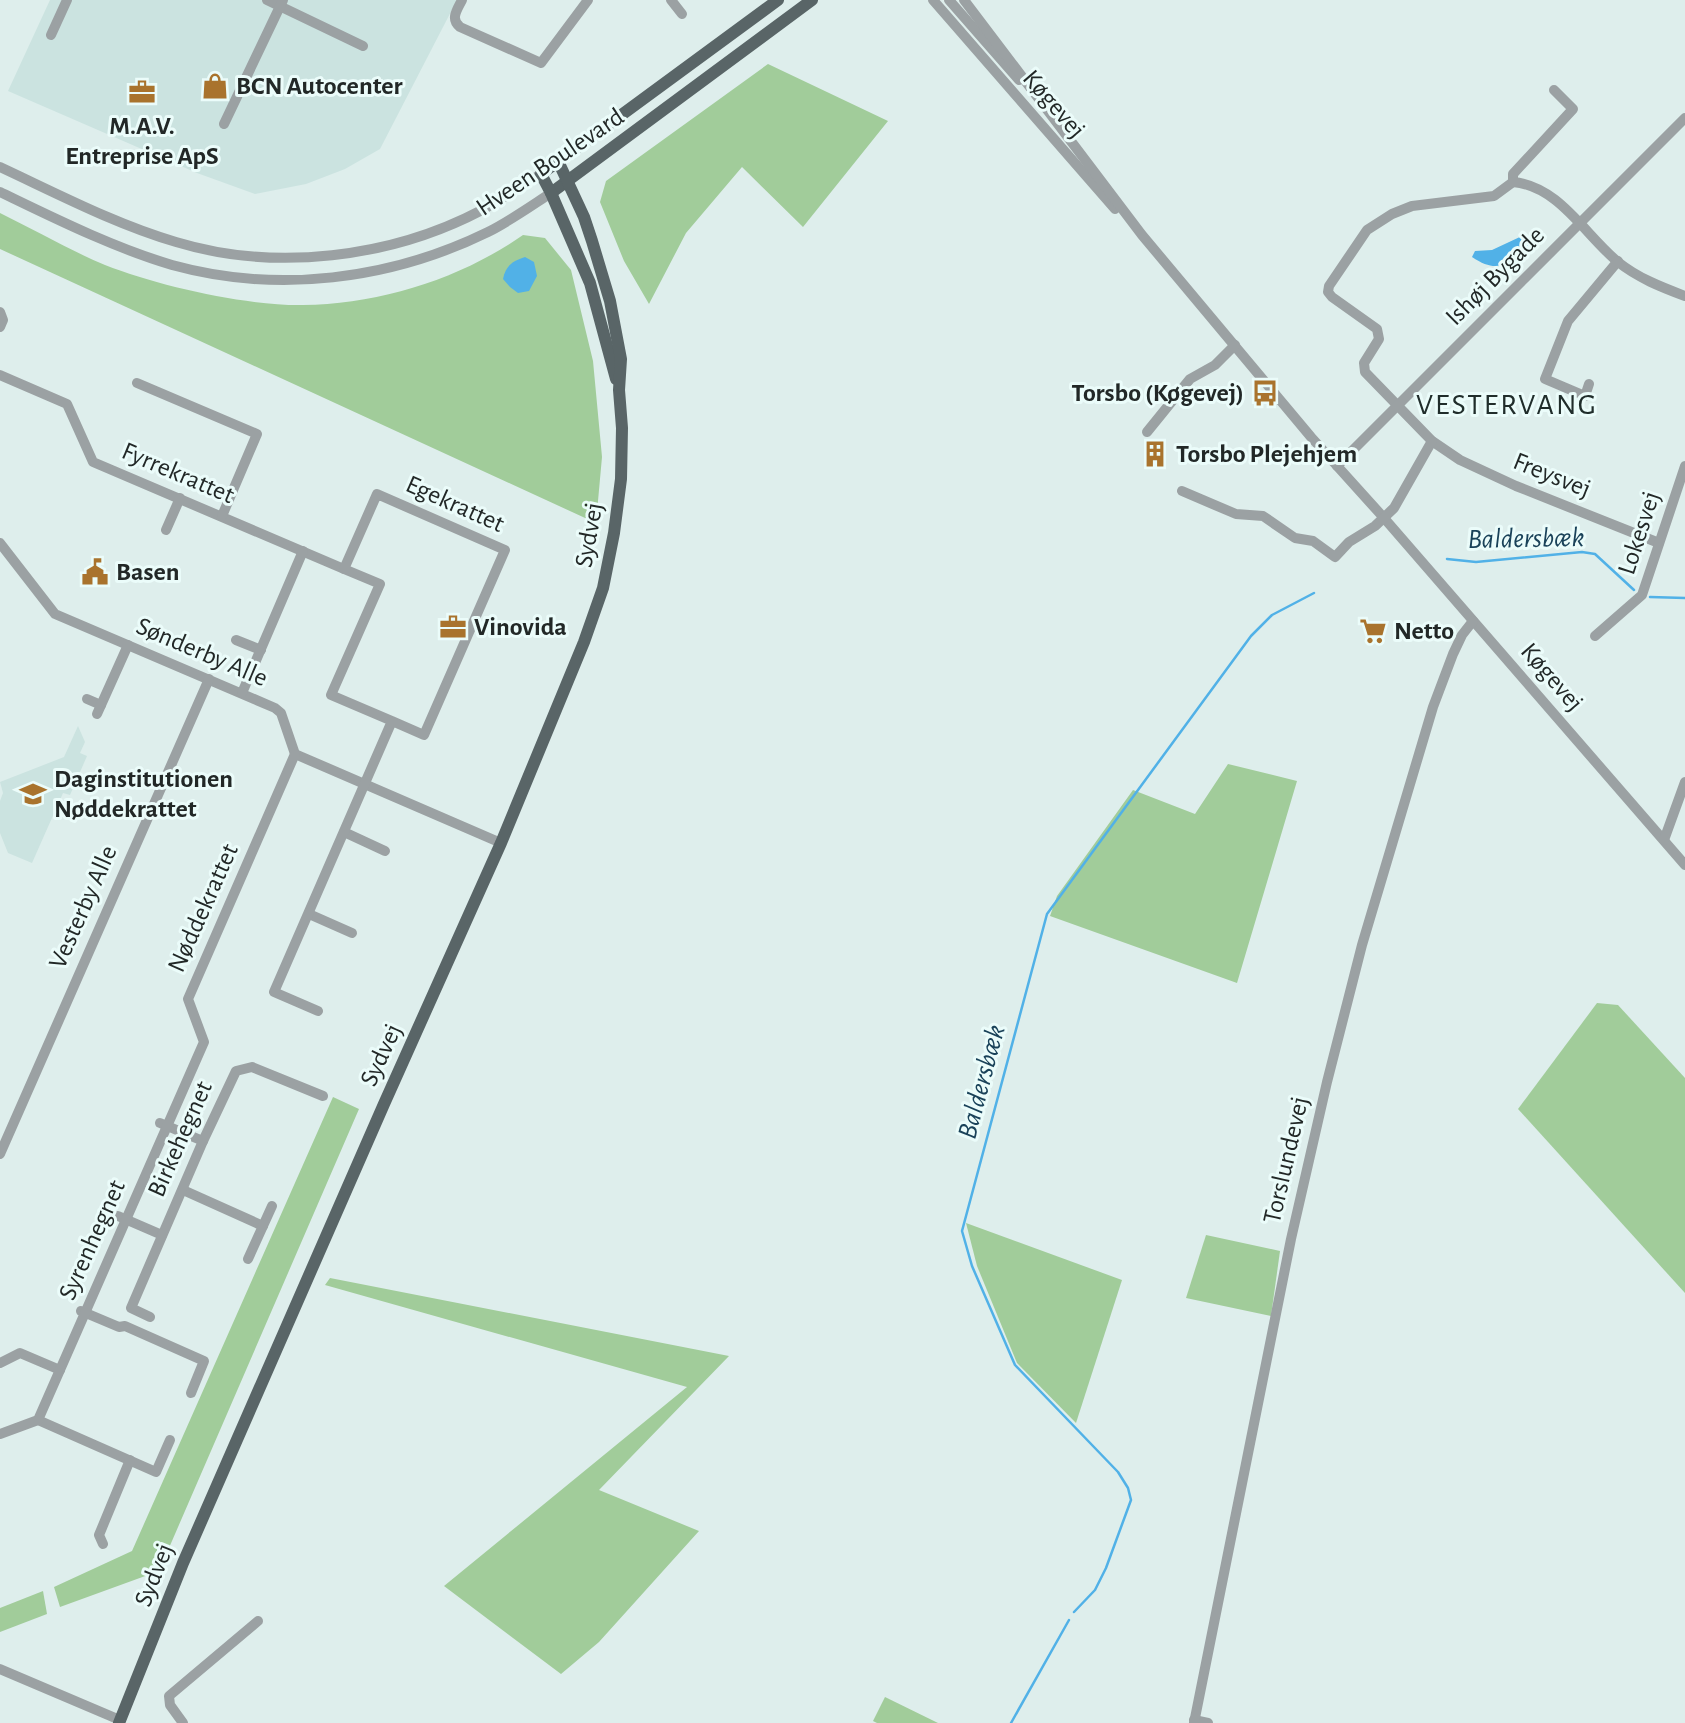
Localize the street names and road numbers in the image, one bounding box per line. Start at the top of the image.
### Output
street label: Køgevej [1018,65,1090,143]
street label: Hveen Boulevard [472,103,628,221]
street label: Ishøj Bygade [1441,222,1549,330]
street label: Fyrrekrattet [118,438,238,508]
street label: Freysvej [1510,448,1594,502]
street label: Egekrattet [402,471,508,537]
street label: Lokesvej [1613,488,1665,578]
street label: Sydvej [571,501,607,569]
street label: Sønderby Alle [133,613,271,691]
street label: Køgevej [1516,638,1588,716]
street label: Nøddekrattet [163,840,243,976]
street label: Vesterby Alle [44,842,122,972]
street label: Sydvej [355,1020,407,1090]
street label: Birkehegnet [143,1077,217,1201]
street label: Torslundevej [1259,1094,1313,1226]
street label: Syrenhegnet [54,1176,130,1304]
street label: Sydvej [130,1540,178,1610]

